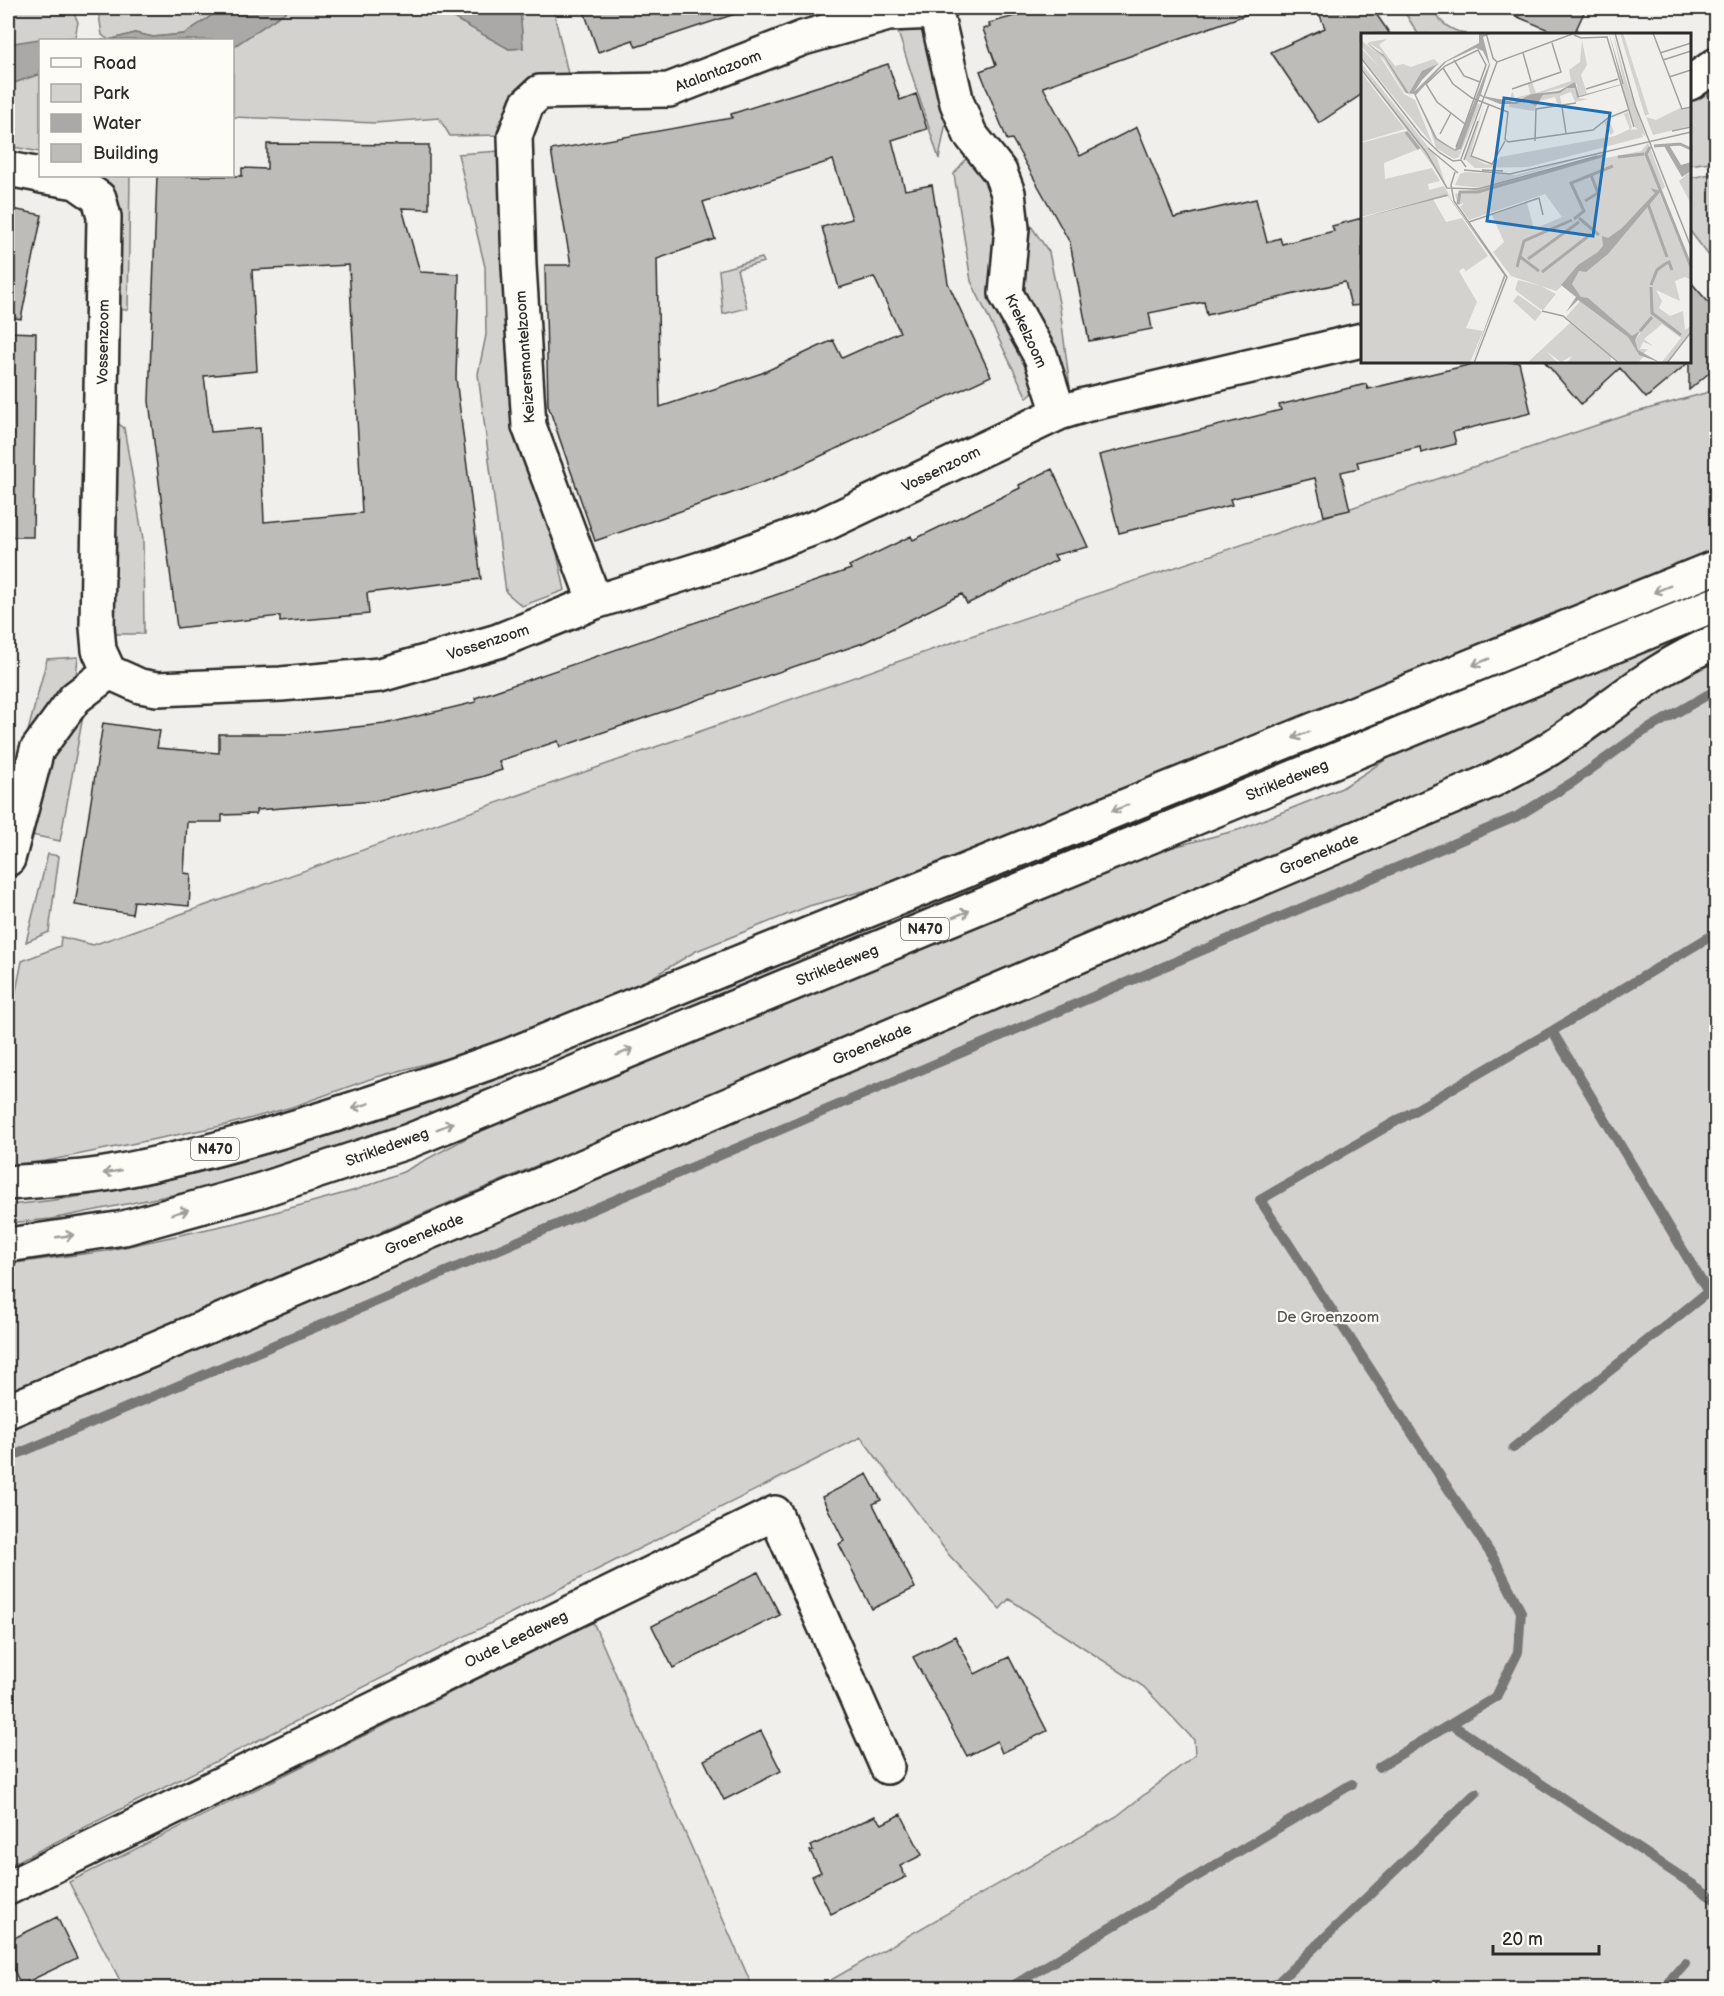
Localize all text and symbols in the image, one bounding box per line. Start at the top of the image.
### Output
inset map [1361,33,1691,363]
legend [39,39,234,177]
street label: Atalantazoom [672,46,764,97]
text: Road [93,53,137,74]
text: Park [93,83,129,104]
text: Water [93,113,141,134]
text: Building [93,143,159,164]
street label: Keizersmantelzoom [511,290,540,424]
street label: Krekelzoom [1000,291,1051,371]
street label: Vossenzoom [93,299,114,385]
street label: Vossenzoom [899,442,984,497]
one-way arrow [1654,584,1672,595]
street label: Vossenzoom [445,620,532,665]
one-way arrow [1473,657,1491,668]
one-way arrow [1292,730,1310,741]
street label: Strikledeweg [1243,755,1331,806]
one-way arrow [1111,803,1130,814]
street label: Groenekade [1277,829,1362,880]
one-way arrow [952,908,970,919]
road number: N470 [901,918,949,940]
street label: Strikledeweg [793,940,881,991]
street label: Groenekade [830,1019,915,1070]
one-way arrow [616,1046,634,1057]
one-way arrow [352,1101,371,1112]
one-way arrow [435,1120,454,1131]
street label: Strikledeweg [343,1124,431,1171]
road number: N470 [191,1138,239,1160]
one-way arrow [103,1167,123,1178]
one-way arrow [170,1206,189,1218]
street label: Groenekade [382,1209,467,1260]
one-way arrow [55,1231,75,1242]
park label: De Groenzoom [1277,1308,1379,1327]
street label: Oude Leedeweg [462,1606,571,1673]
scale bar [1493,1918,1600,1956]
text: 20 m [1502,1929,1543,1950]

